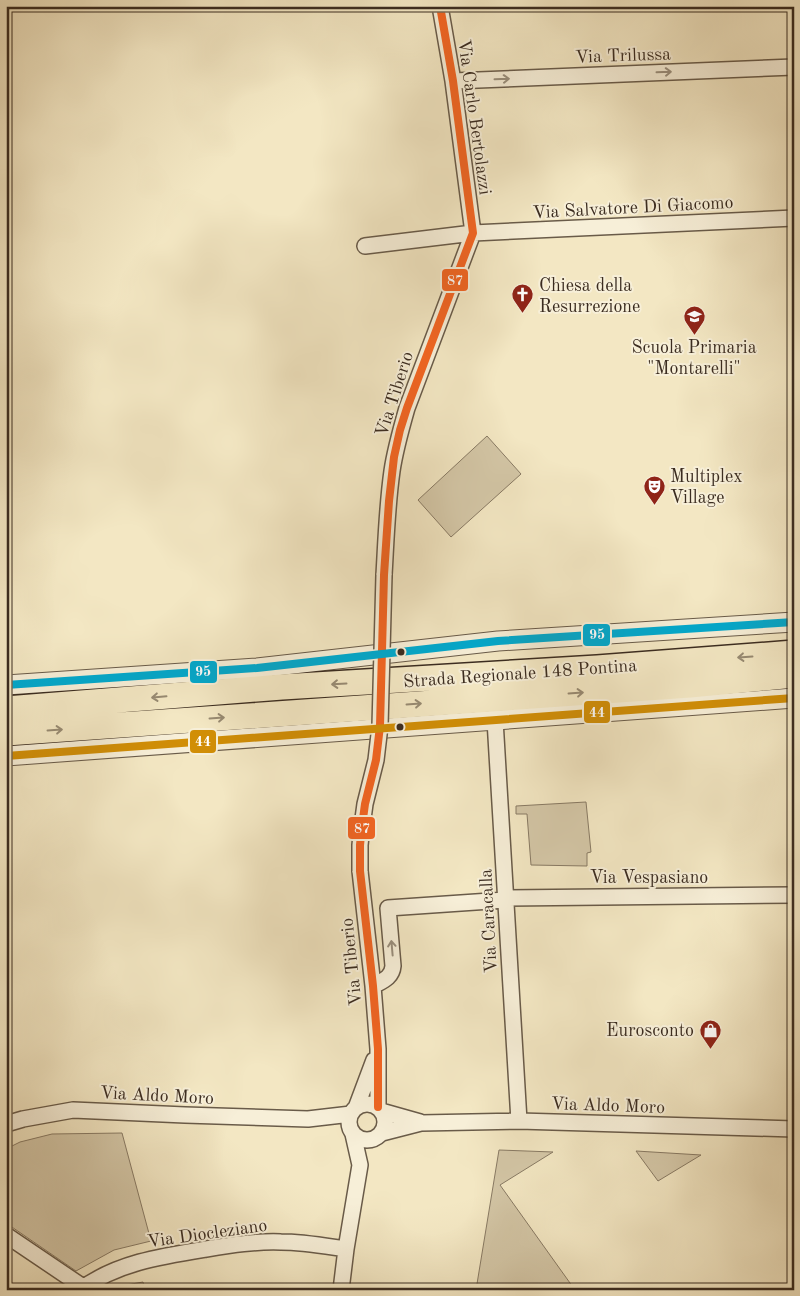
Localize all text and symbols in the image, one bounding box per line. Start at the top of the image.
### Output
street label: Via Carlo Bertolazzi [454,38,494,196]
street label: Via Trilussa [575,45,671,67]
one-way arrow [656,68,672,77]
one-way arrow [493,75,509,84]
street label: Via Salvatore Di Giacomo [532,194,734,222]
line badge: 87 [441,268,469,292]
text: 87 [447,274,463,288]
place label: Chiesa della Resurrezione [539,277,640,316]
church icon: Chiesa della Resurrezione [511,283,535,314]
school or university icon: Scuola Primaria "Montarelli" [682,305,706,336]
place label: Scuola Primaria "Montarelli" [631,339,757,378]
street label: Via Tiberio [373,349,417,439]
place label: Multiplex Village [670,468,743,507]
theatre icon: Multiplex Village [642,474,666,505]
line badge: 95 [582,623,611,647]
text: 95 [589,628,605,642]
unlabelled marker [396,647,406,657]
one-way arrow [737,652,753,662]
street label: Strada Regionale 148 Pontina [402,657,638,691]
line badge: 95 [189,660,218,684]
text: 95 [195,665,211,679]
one-way arrow [331,679,347,688]
one-way arrow [568,688,584,698]
one-way arrow [151,692,167,702]
one-way arrow [406,700,422,709]
line badge: 44 [583,700,611,724]
text: 44 [589,706,605,720]
one-way arrow [209,714,225,723]
unlabelled marker [395,722,405,732]
one-way arrow [47,725,63,734]
line badge: 44 [189,729,217,754]
text: 44 [195,735,211,749]
line badge: 87 [347,816,376,840]
text: 87 [354,822,370,836]
street label: Via Caracalla [477,868,501,974]
street label: Via Vespasiano [590,869,708,887]
street label: Via Tiberio [338,917,366,1007]
one-way arrow [387,940,397,956]
shop icon: Eurosconto [698,1018,722,1049]
place label: Eurosconto [606,1022,694,1040]
street label: Via Aldo Moro [99,1084,215,1108]
street label: Via Aldo Moro [551,1095,665,1117]
street label: Via Diocleziano [146,1217,268,1251]

